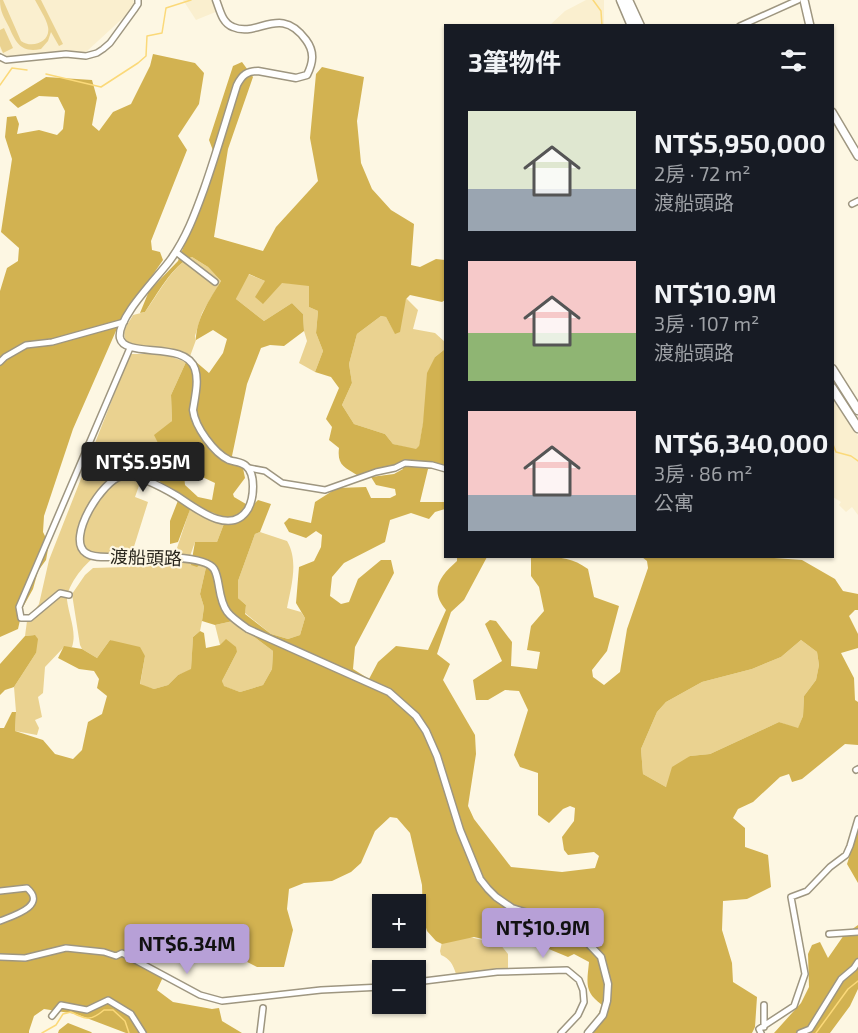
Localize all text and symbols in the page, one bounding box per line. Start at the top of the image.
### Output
icon: filters [777,44,810,77]
text: 3筆物件 [468,46,561,77]
text: NT$5,950,000 [654,127,826,158]
icon: home [516,135,588,207]
text: 2房 · 72 m² [654,161,751,185]
text: 渡船頭路 [654,190,734,214]
text: NT$10.9M [654,277,777,308]
icon: home [516,285,588,357]
text: 3房 · 107 m² [654,311,759,335]
text: 渡船頭路 [654,340,734,364]
text: NT$6,340,000 [654,427,828,458]
icon: home [516,435,588,507]
pin: NT$5.95M [81,442,205,493]
text: NT$5.95M [95,449,191,473]
text: 3房 · 86 m² [654,461,753,485]
text: 公寓 [654,490,694,514]
street label: 渡船頭路 [110,545,182,569]
map controls [372,894,426,1014]
button: + [372,894,426,948]
pin: NT$10.9M [481,908,605,959]
text: NT$10.9M [496,915,590,939]
pin: NT$6.34M [125,924,249,975]
text: NT$6.34M [138,931,236,955]
button: − [372,960,426,1014]

